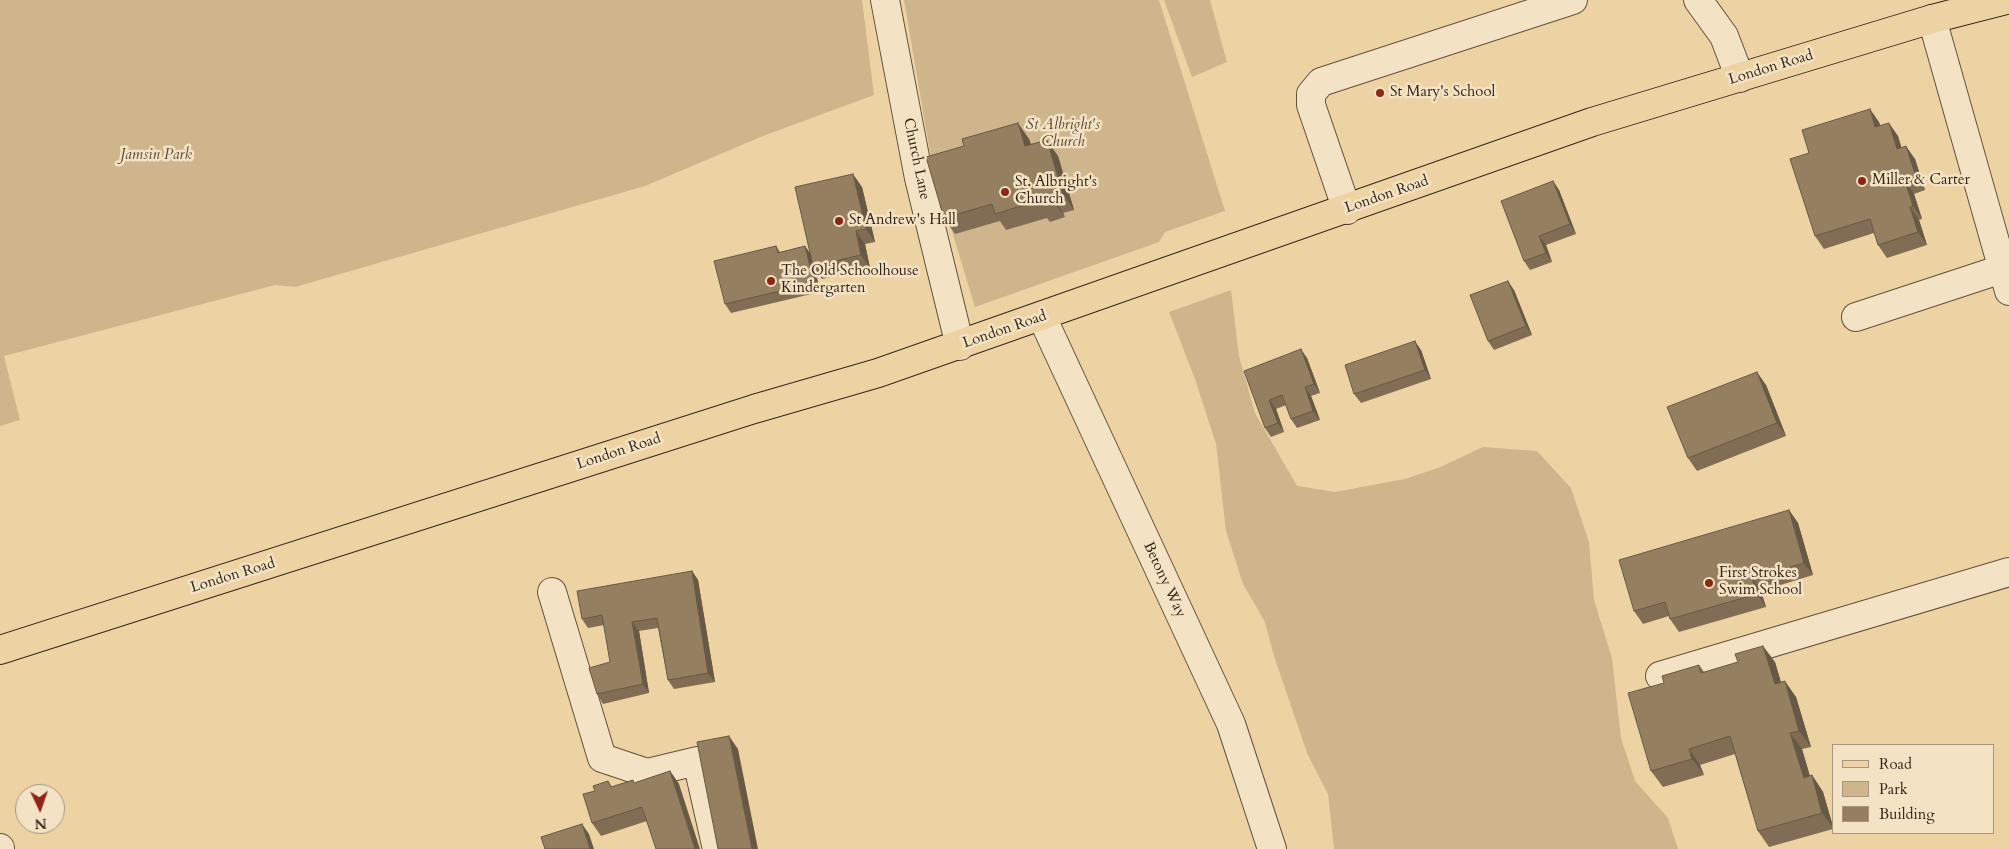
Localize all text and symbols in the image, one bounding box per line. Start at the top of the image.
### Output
street label: London Road [1727,47,1815,89]
place label: St Mary's School [1390,84,1495,102]
marker: St Mary's School [1374,87,1386,99]
street label: Church Lane [899,116,933,202]
park label: St Albright's Church [1026,117,1100,152]
park label: Jamsin Park [120,147,192,165]
street label: London Road [1343,172,1431,218]
place label: Miller & Carter [1872,172,1970,190]
place label: St. Albright's Church [1015,174,1097,209]
marker: Miller & Carter [1856,175,1868,187]
marker: St. Albright's Church [999,186,1011,198]
place label: St Andrew's Hall [849,212,956,230]
marker: St Andrew's Hall [833,215,845,227]
place label: The Old Schoolhouse Kindergarten [781,263,919,298]
marker: The Old Schoolhouse Kindergarten [765,275,777,287]
street label: London Road [961,307,1049,353]
street label: London Road [575,430,663,474]
street label: Betony Way [1139,539,1189,621]
street label: London Road [189,555,277,597]
place label: First Strokes Swim School [1719,565,1802,600]
marker: First Strokes Swim School [1703,577,1715,589]
legend [1832,744,1994,834]
text: Road [1879,754,1912,774]
text: Park [1879,779,1908,799]
north arrow [15,784,65,834]
text: Building [1879,804,1935,824]
text: N [34,814,47,833]

